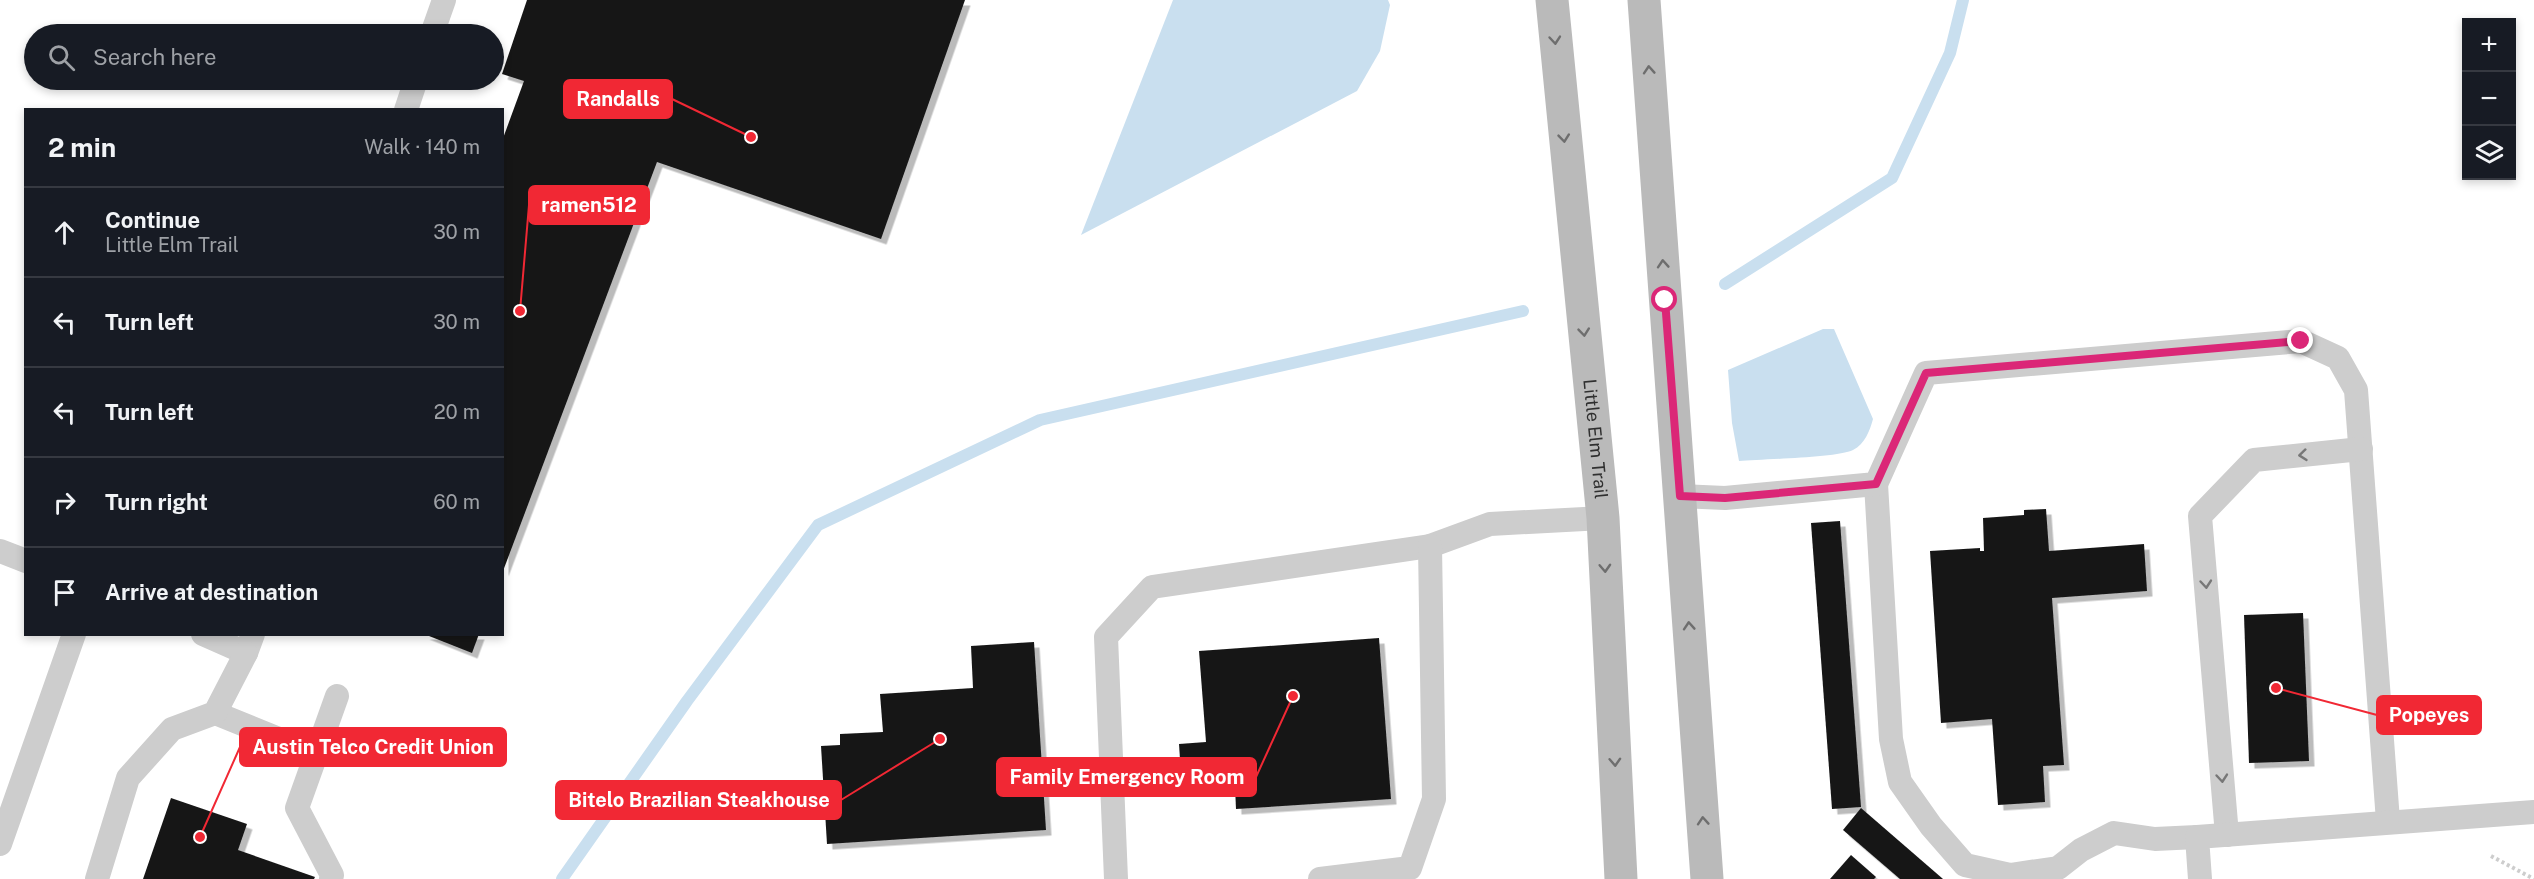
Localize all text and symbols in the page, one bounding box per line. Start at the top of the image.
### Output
map controls [2462,18,2516,180]
button: + [2462,18,2516,72]
search box [24,24,504,90]
one-way arrow [1548,35,1561,44]
icon: search [45,41,78,74]
text: Search here [93,44,217,70]
one-way arrow [1643,65,1656,74]
button: − [2462,72,2516,126]
callout: Randalls [564,80,672,118]
text: Randalls [576,87,660,111]
button: layers [2462,126,2516,180]
text: 2 min [48,132,116,163]
one-way arrow [1557,133,1570,142]
text: Walk · 140 m [364,135,480,159]
callout: ramen512 [529,186,649,224]
text: ramen512 [541,193,637,217]
text: Continue [105,207,200,233]
icon: ahead [48,216,81,249]
text: 30 m [433,220,480,244]
text: Little Elm Trail [105,233,239,257]
one-way arrow [1657,260,1670,269]
route start [1651,286,1677,312]
icon: left [48,306,81,339]
text: Turn left [105,309,194,335]
text: 30 m [433,310,480,334]
one-way arrow [1577,327,1590,336]
route end [2287,327,2313,353]
street label: Little Elm Trail [1579,378,1612,500]
icon: left [48,396,81,429]
text: Turn left [105,399,194,425]
text: 20 m [434,400,480,424]
one-way arrow [2298,448,2307,461]
icon: right [48,486,81,519]
text: Turn right [105,489,208,515]
text: 60 m [433,490,480,514]
one-way arrow [1599,563,1612,572]
icon: arrive [48,576,81,609]
text: Arrive at destination [105,579,318,605]
one-way arrow [2199,579,2212,588]
one-way arrow [1683,622,1696,631]
callout: Popeyes [2377,696,2481,734]
text: Popeyes [2389,703,2469,727]
callout: Austin Telco Credit Union [240,728,506,766]
text: Austin Telco Credit Union [252,735,494,759]
callout: Family Emergency Room [997,758,1256,796]
one-way arrow [1609,758,1622,767]
text: Family Emergency Room [1010,765,1244,789]
one-way arrow [2215,773,2228,782]
callout: Bitelo Brazilian Steakhouse [556,781,841,819]
text: Bitelo Brazilian Steakhouse [568,788,830,812]
one-way arrow [1696,816,1709,825]

